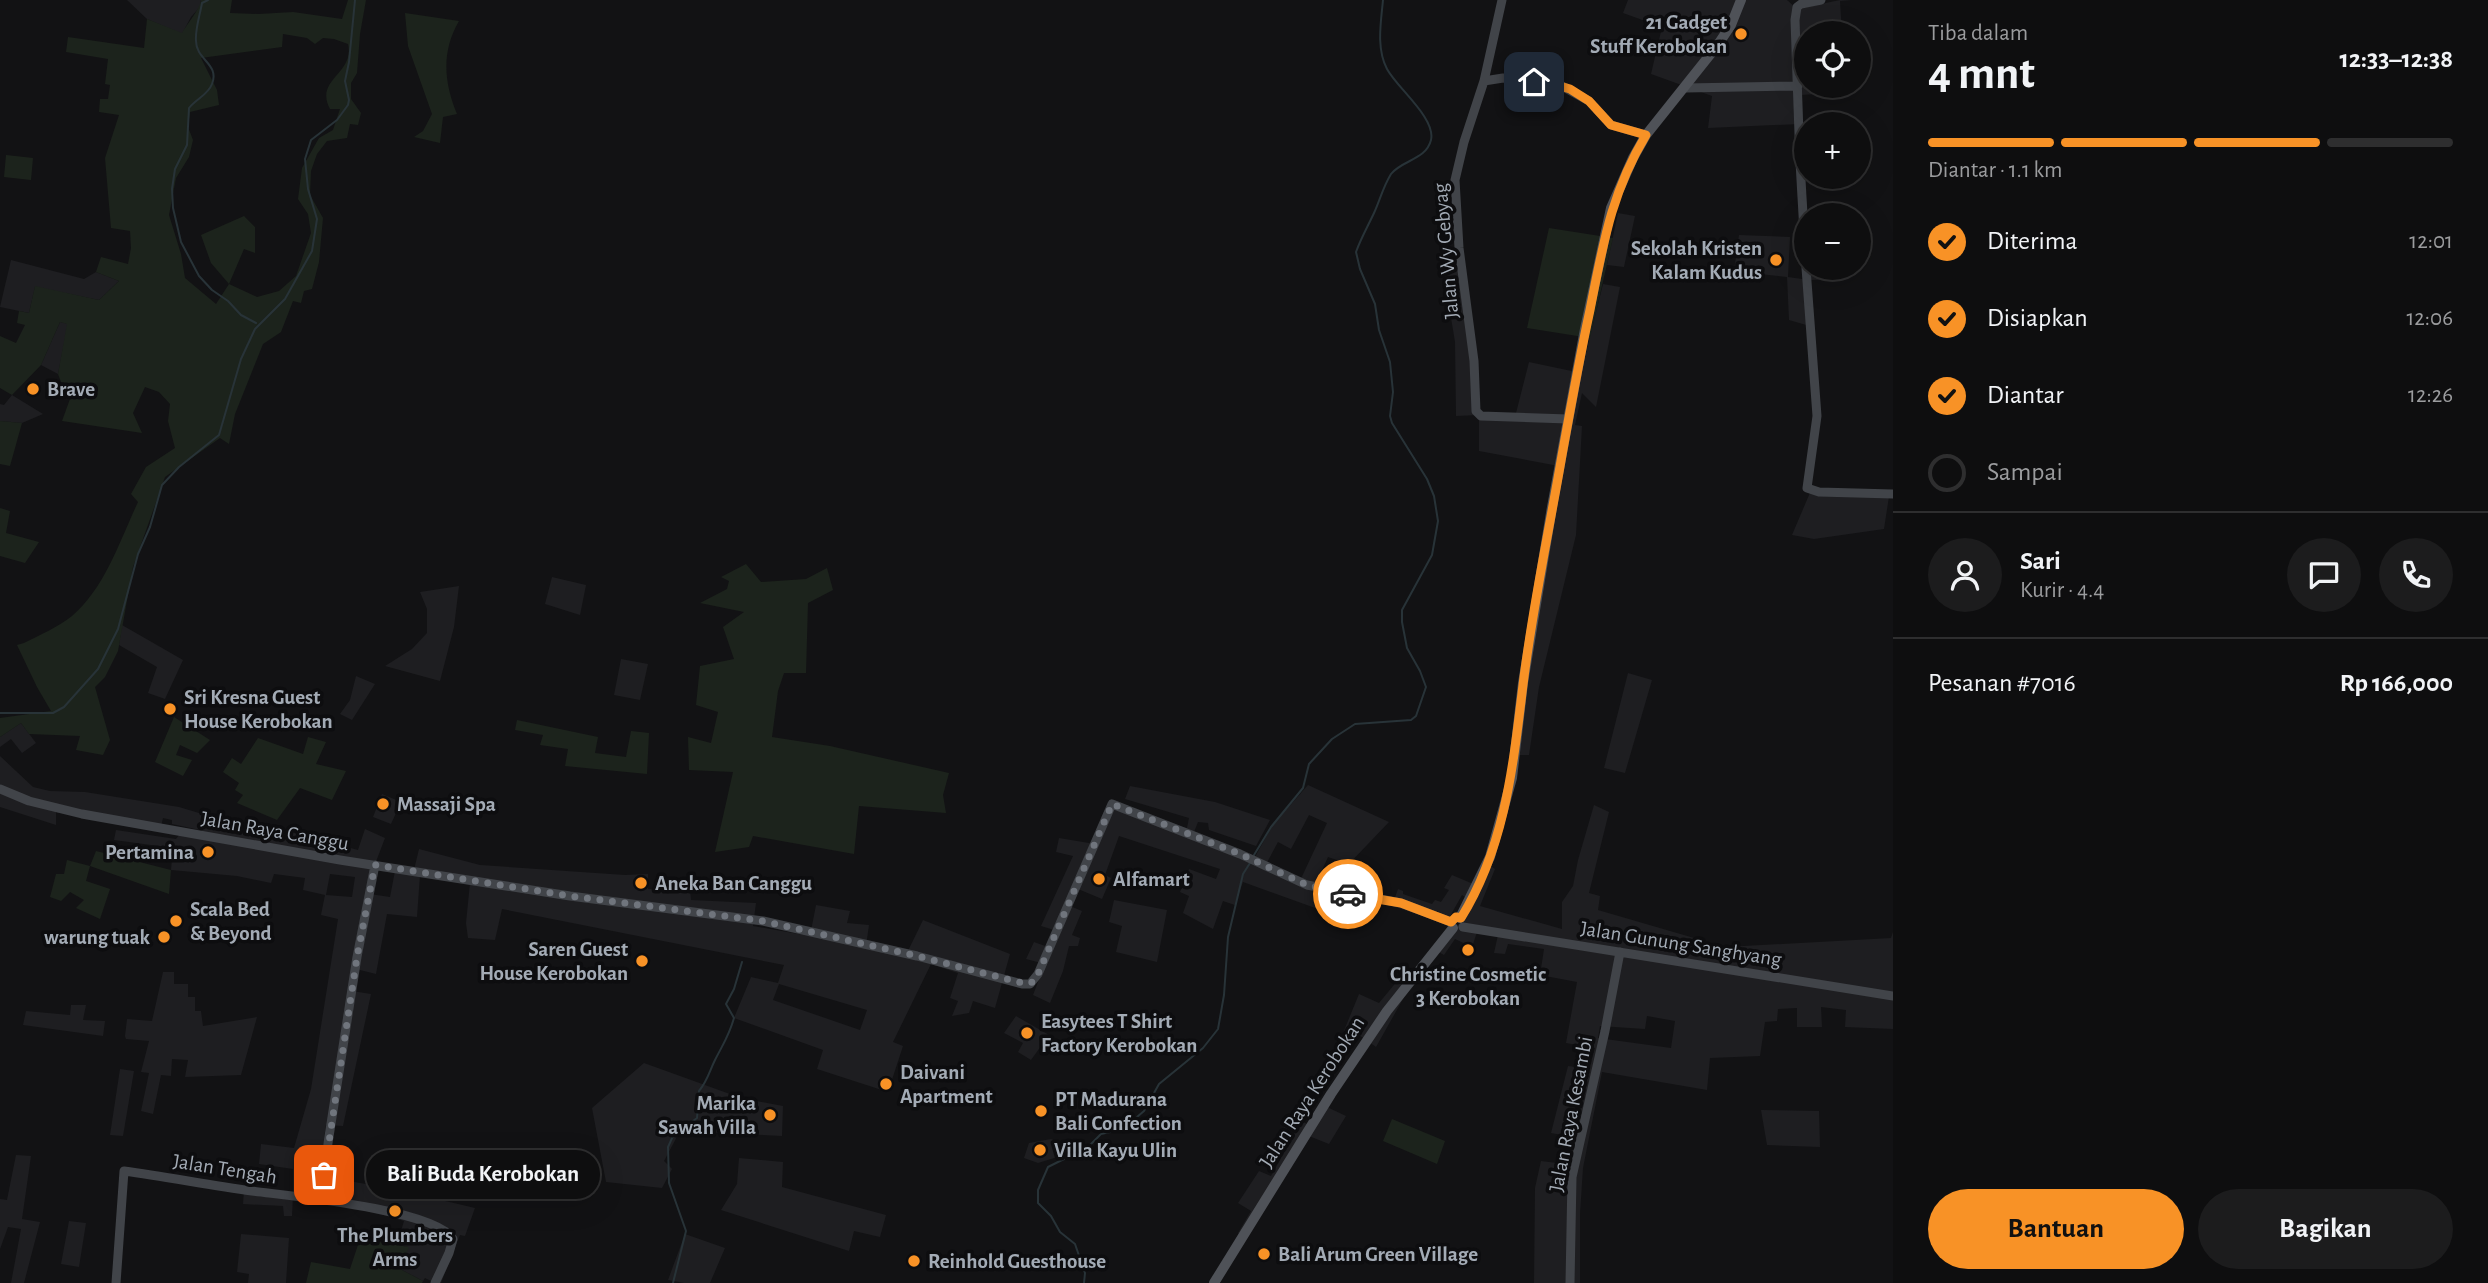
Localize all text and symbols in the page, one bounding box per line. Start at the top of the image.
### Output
place label: 21 Gadget Stuff Kerobokan [1590,12,1727,57]
map controls [1794,21,1871,280]
button: locate [1794,21,1871,98]
text: Tiba dalam [1928,22,2028,45]
marker: 21 Gadget Stuff Kerobokan [1733,26,1749,42]
text: 12:33–12:38 [2339,46,2453,72]
text: 4 mnt [1928,51,2035,97]
pin [1504,52,1564,112]
icon: home [1515,63,1553,101]
button: + [1794,112,1871,189]
text: Diantar · 1.1 km [1928,159,2062,182]
street label: Jalan Wy Gebyag [1430,181,1462,320]
button: − [1794,203,1871,280]
icon: check [1928,223,1966,261]
text: Diterima [1987,228,2078,254]
text: 12:01 [2409,230,2453,253]
place label: Sekolah Kristen Kalam Kudus [1631,238,1762,283]
marker: Sekolah Kristen Kalam Kudus [1768,252,1784,268]
icon: check [1928,300,1966,338]
text: Disiapkan [1987,305,2088,331]
text: 12:06 [2406,307,2453,330]
icon: check [1928,377,1966,415]
place label: Brave [47,379,95,400]
marker: Brave [25,381,41,397]
text: Diantar [1987,382,2064,408]
text: 12:26 [2408,384,2453,407]
text: Sampai [1987,459,2063,485]
button: person [1928,538,2002,612]
button: chat [2287,538,2361,612]
button: phone [2379,538,2453,612]
text: Sari [2020,548,2061,574]
text: Kurir · 4.4 [2020,579,2104,602]
text: Pesanan #7016 [1928,670,2076,696]
text: Rp 166,000 [2340,670,2453,696]
place label: Sri Kresna Guest House Kerobokan [184,687,333,732]
marker: Sri Kresna Guest House Kerobokan [162,701,178,717]
place label: Massaji Spa [397,794,496,815]
marker: Massaji Spa [375,796,391,812]
street label: Jalan Raya Canggu [199,808,351,854]
place label: Pertamina [105,842,194,863]
marker: Pertamina [200,844,216,860]
courier [1313,859,1383,929]
place label: Alfamart [1113,869,1189,890]
marker: Alfamart [1091,871,1107,887]
place label: Aneka Ban Canggu [655,873,812,894]
marker: Aneka Ban Canggu [633,875,649,891]
icon: car [1329,875,1367,913]
place label: Scala Bed & Beyond [190,899,272,944]
marker: Scala Bed & Beyond [168,913,184,929]
street label: Jalan Gunung Sanghyang [1579,918,1784,970]
place label: warung tuak [44,927,151,948]
marker: warung tuak [156,929,172,945]
place label: Saren Guest House Kerobokan [479,939,628,984]
marker: Christine Cosmetic 3 Kerobokan [1460,942,1476,958]
marker: Saren Guest House Kerobokan [634,953,650,969]
place label: Christine Cosmetic 3 Kerobokan [1390,964,1546,1009]
place label: Easytees T Shirt Factory Kerobokan [1041,1011,1197,1056]
street label: Jalan Raya Kerobokan [1255,1013,1369,1171]
marker: Easytees T Shirt Factory Kerobokan [1019,1025,1035,1041]
street label: Jalan Raya Kesambi [1546,1035,1596,1193]
place label: Daivani Apartment [900,1062,993,1107]
marker: Daivani Apartment [878,1076,894,1092]
place label: PT Madurana Bali Confection [1055,1089,1182,1134]
place label: Marika Sawah Villa [658,1093,756,1138]
marker: PT Madurana Bali Confection [1033,1103,1049,1119]
marker: Marika Sawah Villa [762,1107,778,1123]
place label: Villa Kayu Ulin [1054,1140,1177,1161]
marker: Villa Kayu Ulin [1032,1142,1048,1158]
pin [294,1145,354,1205]
street label: Jalan Tengah [172,1150,278,1188]
callout: Bali Buda Kerobokan [366,1150,600,1200]
icon: bag [305,1156,343,1194]
text: Bali Buda Kerobokan [387,1163,579,1186]
button: Bantuan [1928,1189,2184,1269]
button: Bagikan [2198,1189,2453,1269]
marker: The Plumbers Arms [387,1203,403,1219]
place label: The Plumbers Arms [337,1225,453,1270]
place label: Bali Arum Green Village [1278,1244,1478,1265]
marker: Bali Arum Green Village [1256,1246,1272,1262]
place label: Reinhold Guesthouse [928,1251,1106,1272]
marker: Reinhold Guesthouse [906,1253,922,1269]

